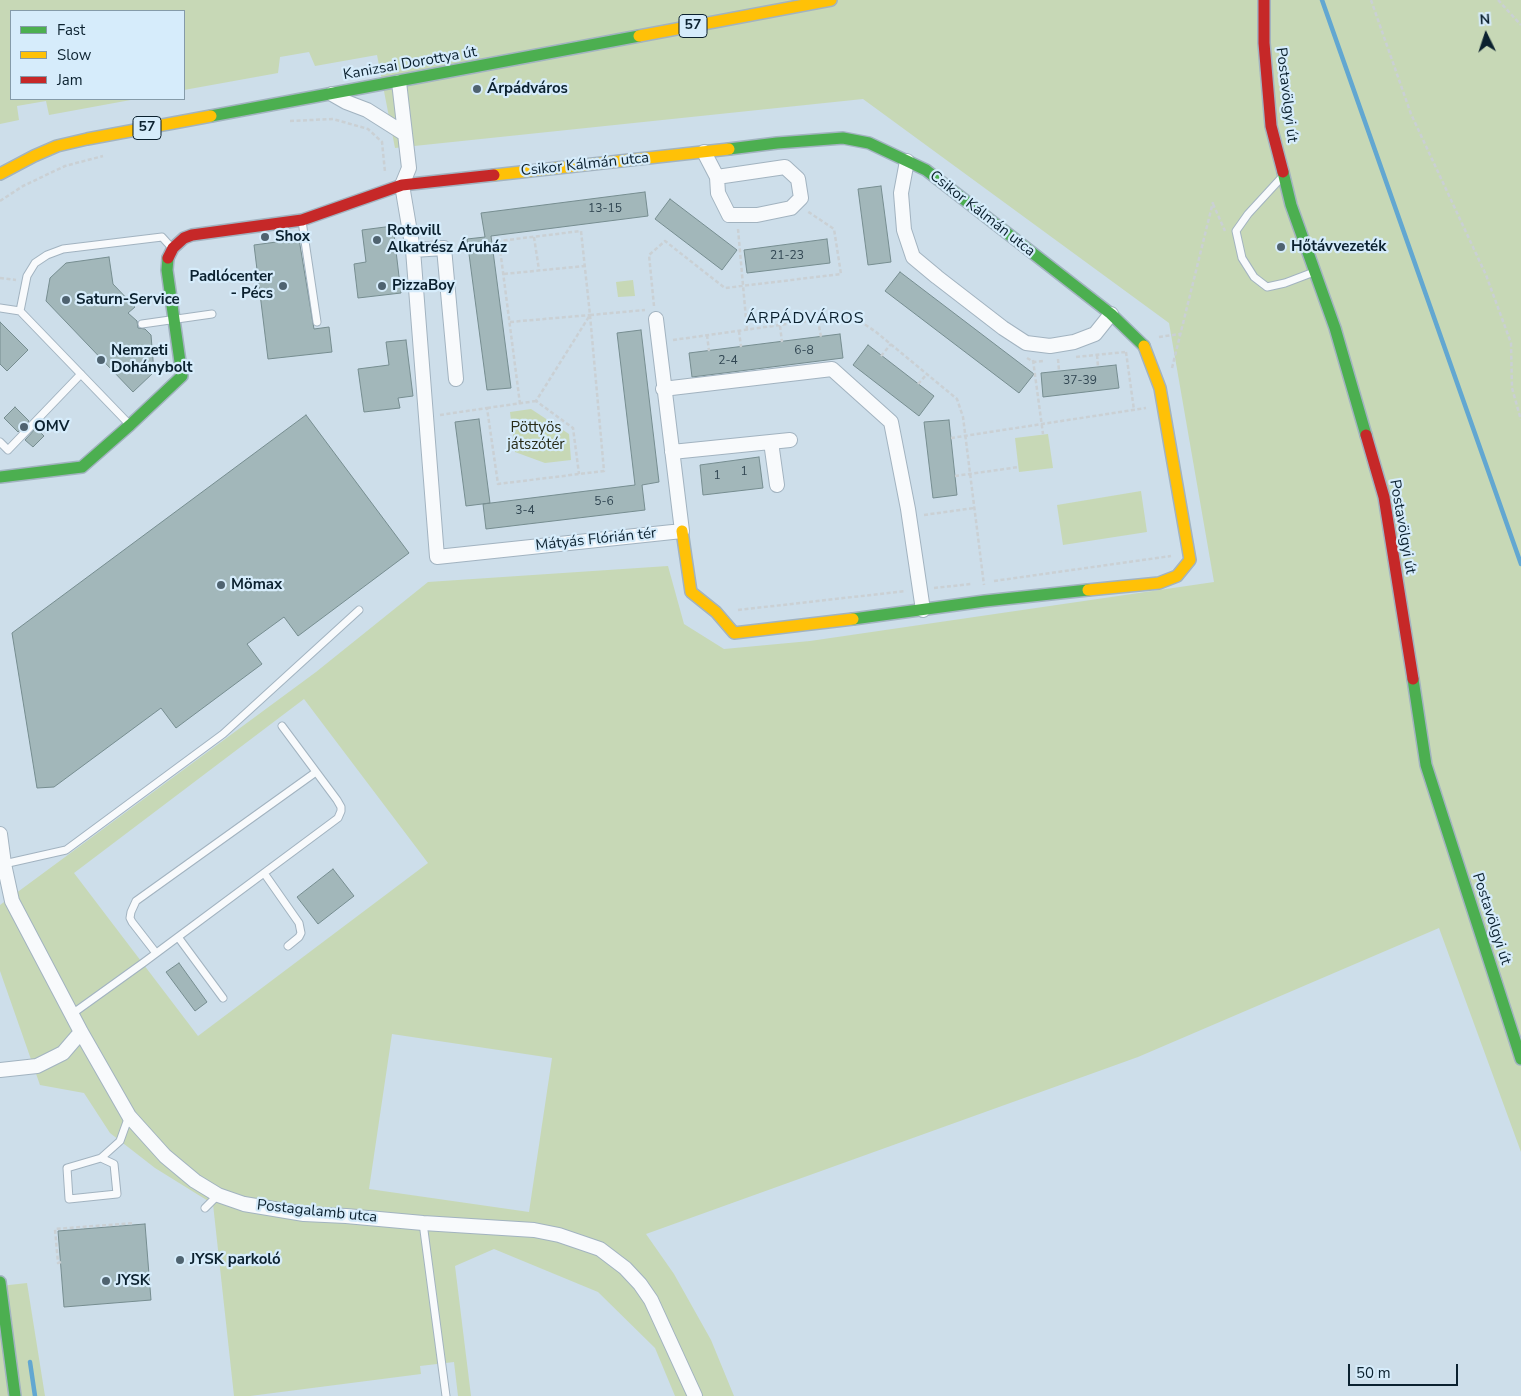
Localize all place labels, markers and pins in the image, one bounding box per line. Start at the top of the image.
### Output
place label: Árpádváros [487,80,568,98]
marker: Árpádváros [471,83,483,95]
place label: Rotovill Alkatrész Áruház [387,222,507,257]
place label: Shox [275,228,310,246]
marker: Shox [259,231,271,243]
marker: Rotovill Alkatrész Áruház [371,234,383,246]
place label: Hőtávvezeték [1291,238,1386,256]
marker: Hőtávvezeték [1275,241,1287,253]
place label: Padlócenter - Pécs [189,268,273,303]
place label: PizzaBoy [392,277,455,295]
marker: Padlócenter - Pécs [277,280,289,292]
marker: PizzaBoy [376,280,388,292]
place label: Saturn-Service [76,291,180,309]
marker: Saturn-Service [60,294,72,306]
place label: Nemzeti Dohánybolt [111,342,193,377]
marker: Nemzeti Dohánybolt [95,354,107,366]
place label: OMV [34,418,69,436]
marker: OMV [18,421,30,433]
place label: Mömax [231,576,282,594]
marker: Mömax [215,579,227,591]
place label: JYSK parkoló [190,1251,281,1269]
marker: JYSK parkoló [174,1254,186,1266]
place label: JYSK [116,1272,150,1290]
marker: JYSK [100,1275,112,1287]

